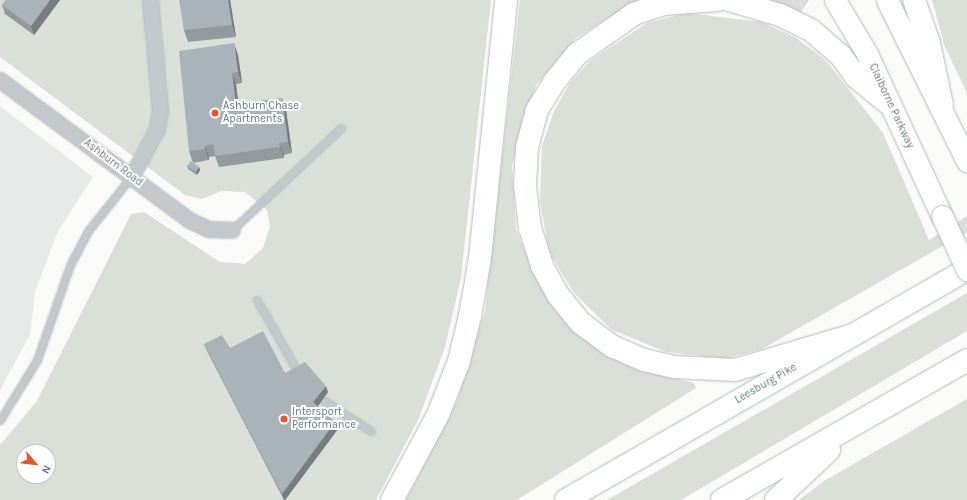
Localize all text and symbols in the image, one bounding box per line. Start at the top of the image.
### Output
street label: Claiborne Parkway [866,62,916,150]
place label: Ashburn Chase Apartments [223,100,299,126]
marker: Ashburn Chase Apartments [210,108,220,118]
street label: Ashburn Road [81,137,145,189]
street label: Leesburg Pike [733,361,799,407]
place label: Intersport Performance [292,406,356,432]
marker: Intersport Performance [279,414,289,424]
north arrow [16,444,56,484]
text: N [39,463,54,476]

